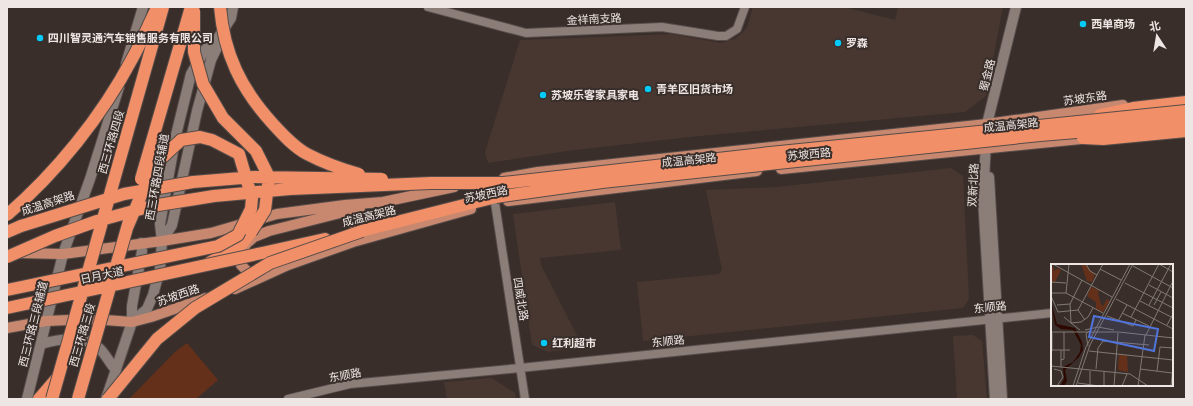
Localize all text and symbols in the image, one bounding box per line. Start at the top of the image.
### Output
street label: 金祥南支路 [566,11,622,27]
north arrow [1137,16,1177,56]
place label: 西单商场 [1091,17,1135,31]
text: 北 [1148,18,1162,34]
marker: 西单商场 [1078,19,1088,29]
place label: 四川智灵通汽车销售服务有限公司 [48,31,213,45]
marker: 四川智灵通汽车销售服务有限公司 [35,33,45,43]
place label: 罗森 [846,36,868,50]
marker: 罗森 [833,38,843,48]
street label: 蜀金路 [976,57,998,93]
place label: 青羊区旧货市场 [656,82,733,96]
marker: 青羊区旧货市场 [643,84,653,94]
place label: 苏坡乐客家具家电 [551,88,639,102]
street label: 苏坡东路 [1062,88,1108,108]
marker: 苏坡乐客家具家电 [538,90,548,100]
street label: 西三环路四段 [95,108,127,176]
street label: 成温高架路 [983,115,1039,135]
street label: 西三环路四段辅道 [142,132,172,222]
street label: 苏坡西路 [786,145,832,163]
street label: 成温高架路 [661,150,717,170]
street label: 双新北路 [965,163,981,207]
street label: 苏坡西路 [463,183,509,205]
street label: 成温高架路 [20,188,76,218]
street label: 成温高架路 [341,203,397,229]
street label: 日月大道 [79,264,125,286]
inset map [1051,264,1173,386]
street label: 四威北路 [511,276,531,322]
street label: 西三环路三段辅道 [16,280,50,368]
street label: 苏坡西路 [155,281,201,309]
street label: 东顺路 [973,298,1007,316]
street label: 西三环路三段 [66,301,98,369]
street label: 东顺路 [651,332,685,350]
place label: 红利超市 [552,336,596,350]
marker: 红利超市 [539,338,549,348]
street label: 东顺路 [328,365,362,385]

